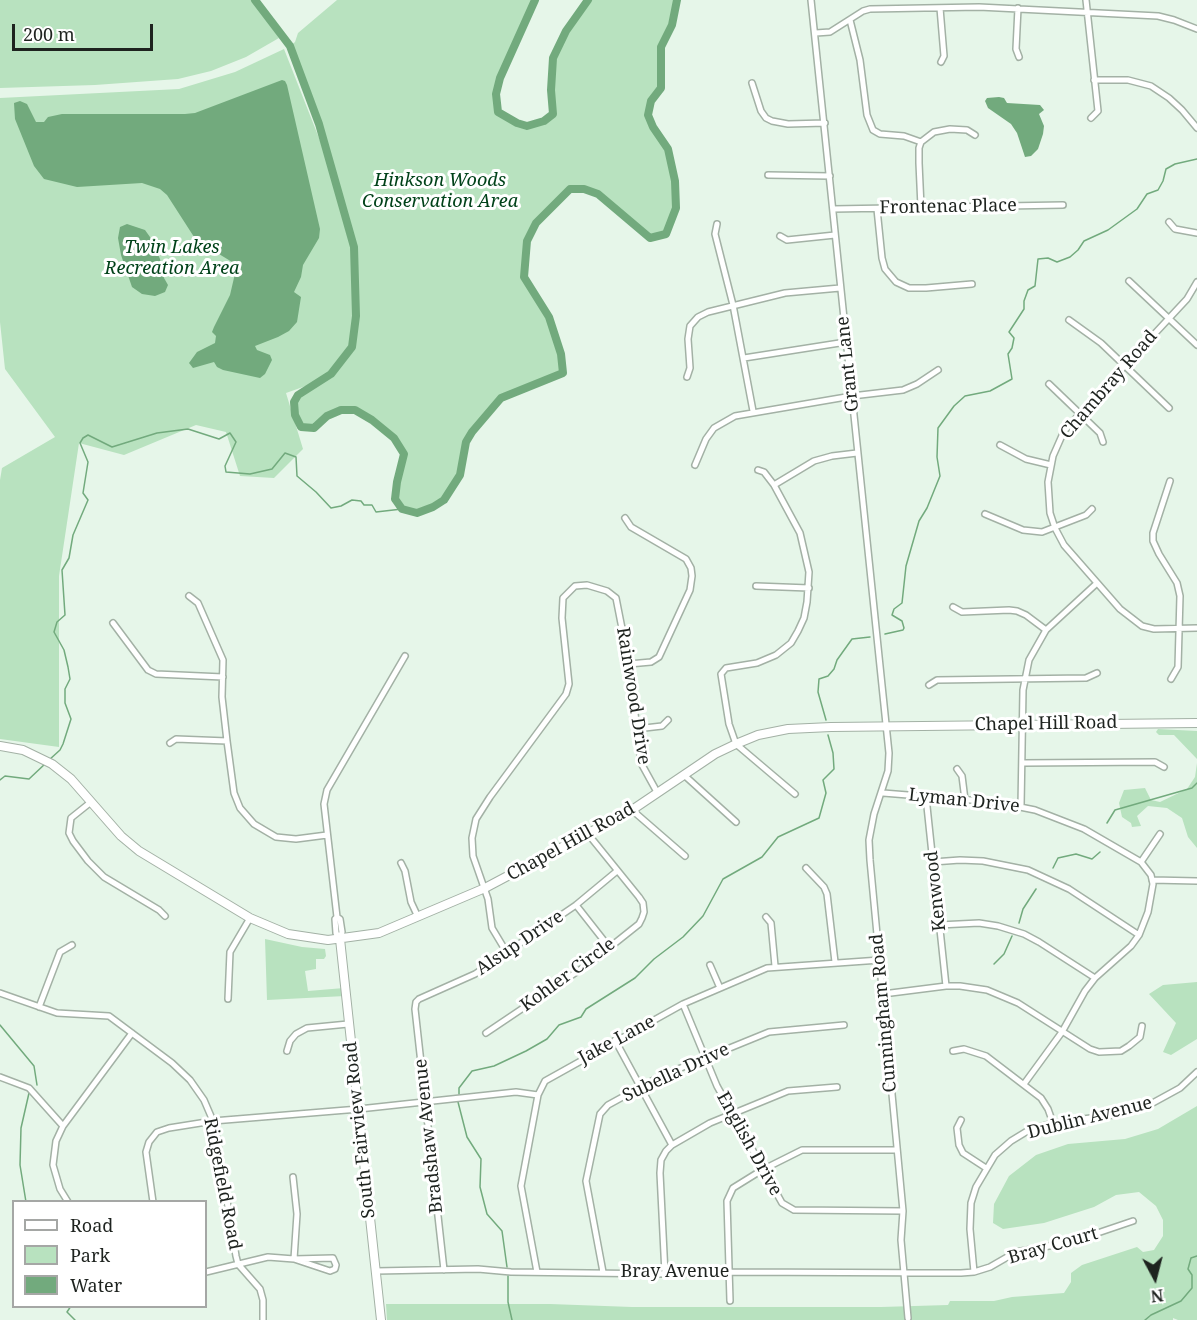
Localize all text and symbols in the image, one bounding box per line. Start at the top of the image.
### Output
scale bar [15,12,156,50]
text: 200 m [23,22,75,46]
park label: Hinkson Woods Conservation Area [362,170,518,213]
street label: Frontenac Place [879,195,1017,219]
park label: Twin Lakes Recreation Area [105,237,239,280]
street label: Grant Lane [832,315,864,413]
street label: Chambray Road [1056,326,1162,444]
street label: Rainwood Drive [611,626,655,766]
street label: Chapel Hill Road [974,712,1118,736]
street label: Lyman Drive [907,784,1021,818]
street label: Chapel Hill Road [503,798,639,886]
street label: Kenwood [921,850,951,932]
street label: Alsup Drive [472,906,568,980]
street label: Kohler Circle [516,933,620,1017]
street label: Cunningham Road [866,933,902,1093]
street label: Jake Lane [575,1011,659,1069]
street label: Subella Drive [619,1039,733,1107]
street label: South Fairview Road [340,1041,380,1219]
street label: Bradshaw Avenue [410,1058,448,1214]
street label: English Drive [712,1088,786,1200]
street label: Dublin Avenue [1026,1092,1154,1144]
street label: Ridgefield Road [199,1116,245,1252]
legend [12,1200,207,1308]
text: Road [70,1213,113,1237]
street label: Bray Court [1006,1223,1100,1269]
text: Park [70,1243,110,1267]
north arrow [1125,1248,1185,1308]
street label: Bray Avenue [621,1261,729,1283]
text: Water [70,1273,122,1297]
text: N [1150,1284,1165,1308]

